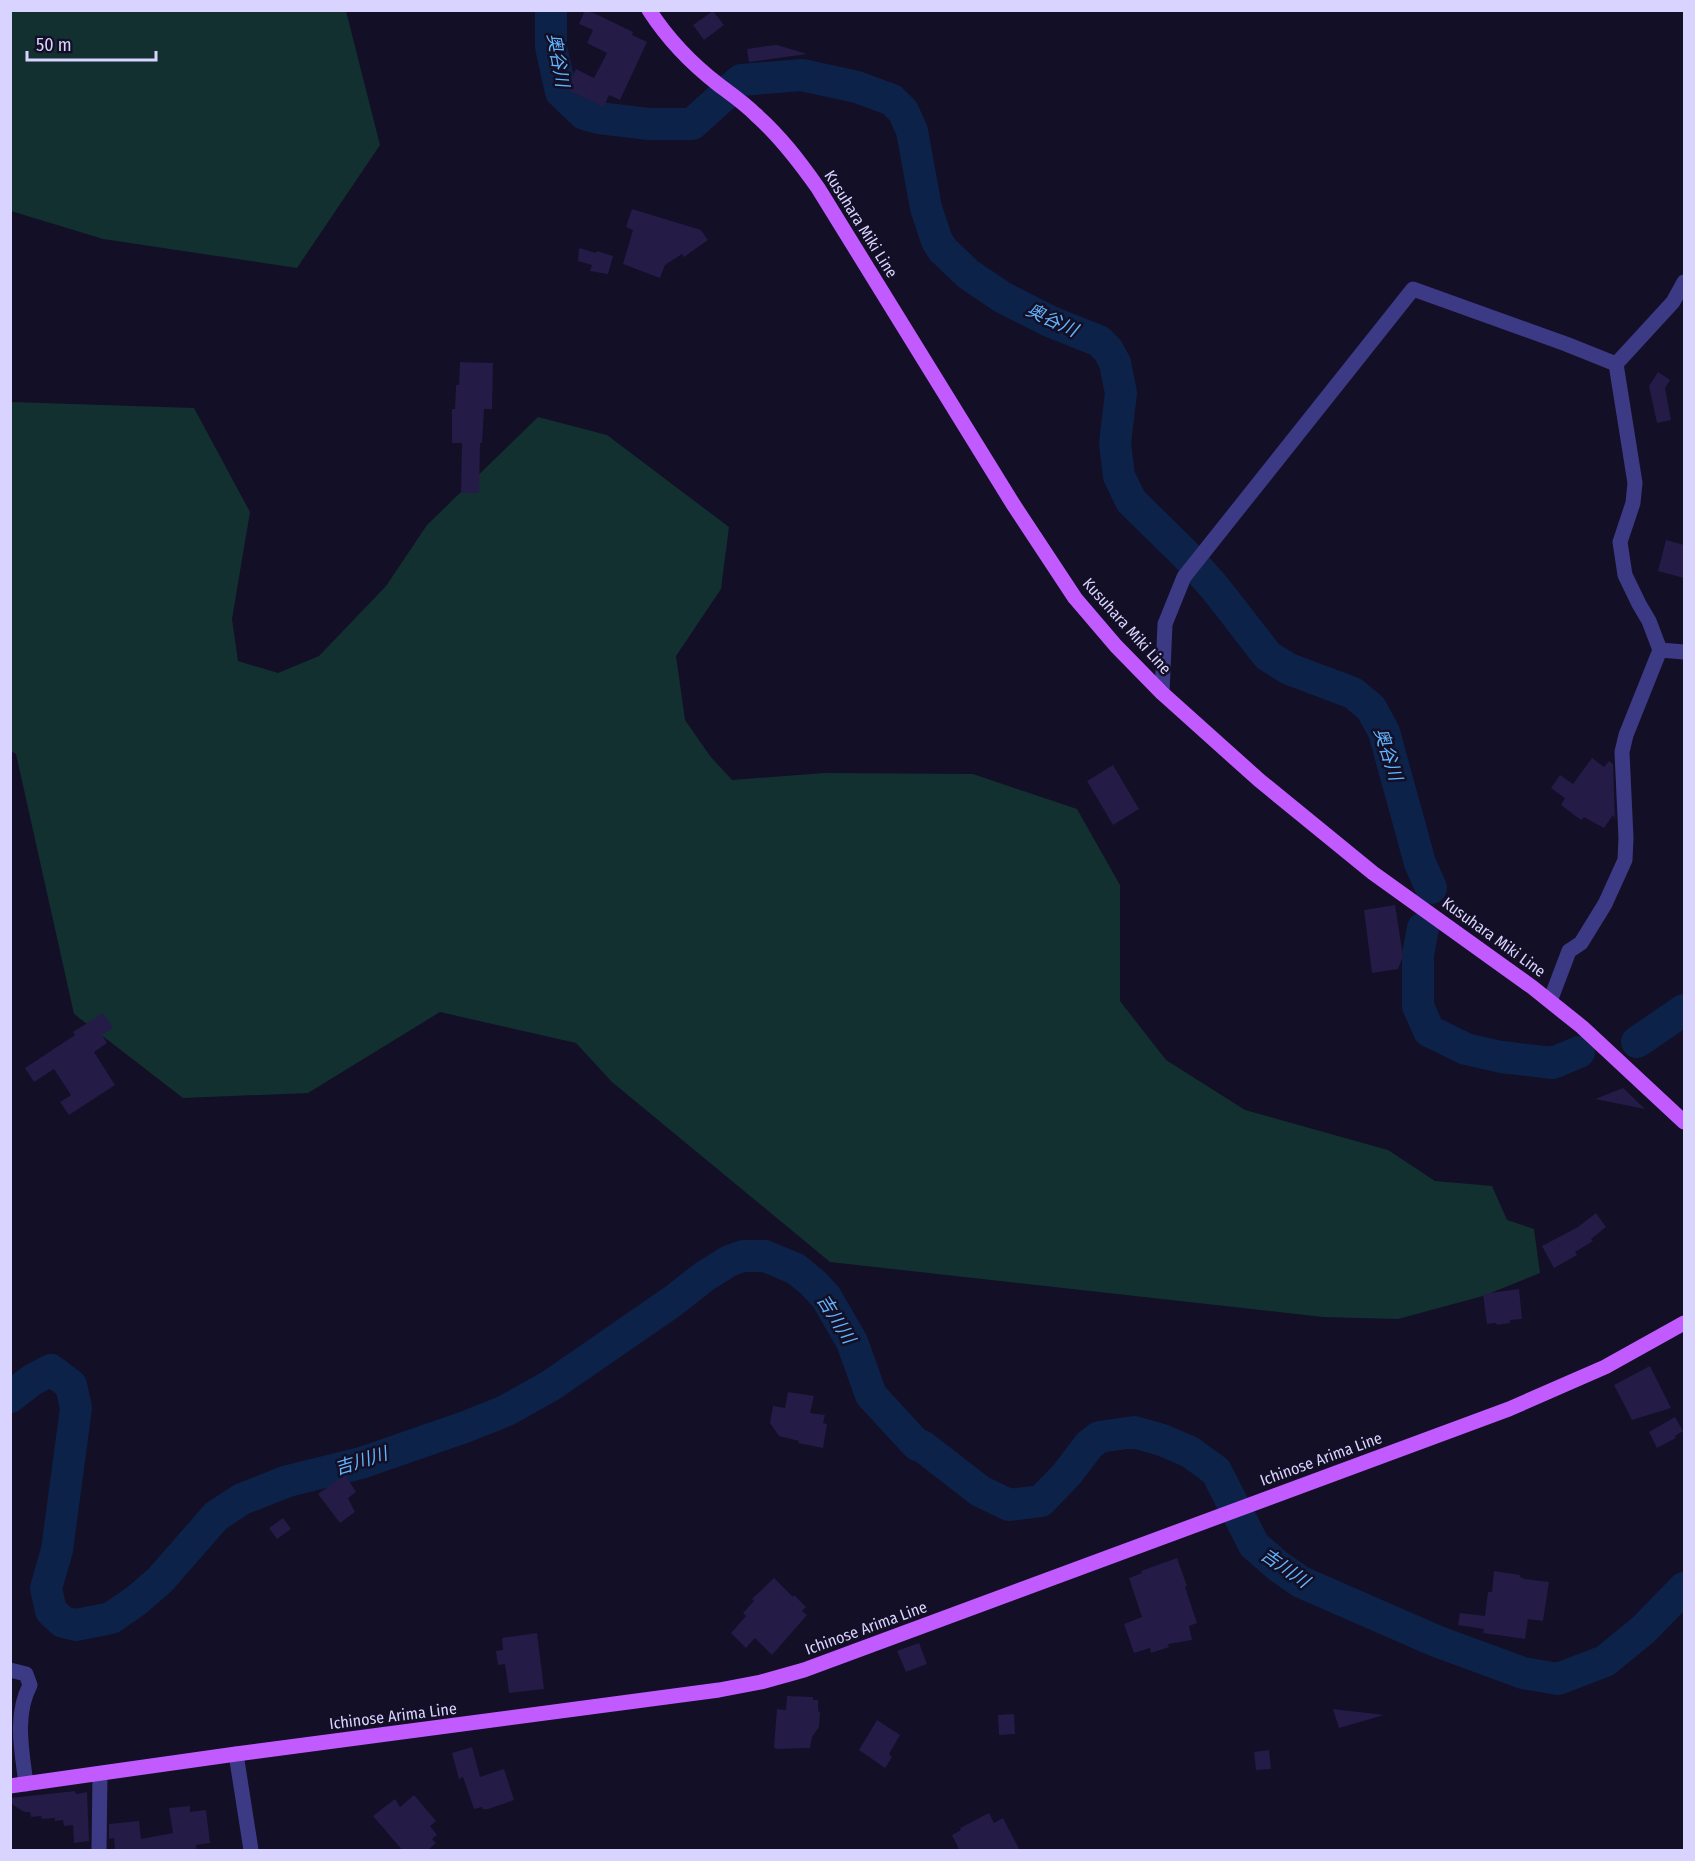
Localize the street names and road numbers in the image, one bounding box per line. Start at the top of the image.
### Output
street label: Kusuhara Miki Line [820,167,902,281]
street label: Kusuhara Miki Line [1079,574,1175,678]
street label: Kusuhara Miki Line [1439,893,1549,981]
street label: Ichinose Arima Line [1257,1428,1385,1490]
street label: Ichinose Arima Line [802,1597,930,1659]
street label: Ichinose Arima Line [328,1699,458,1733]

